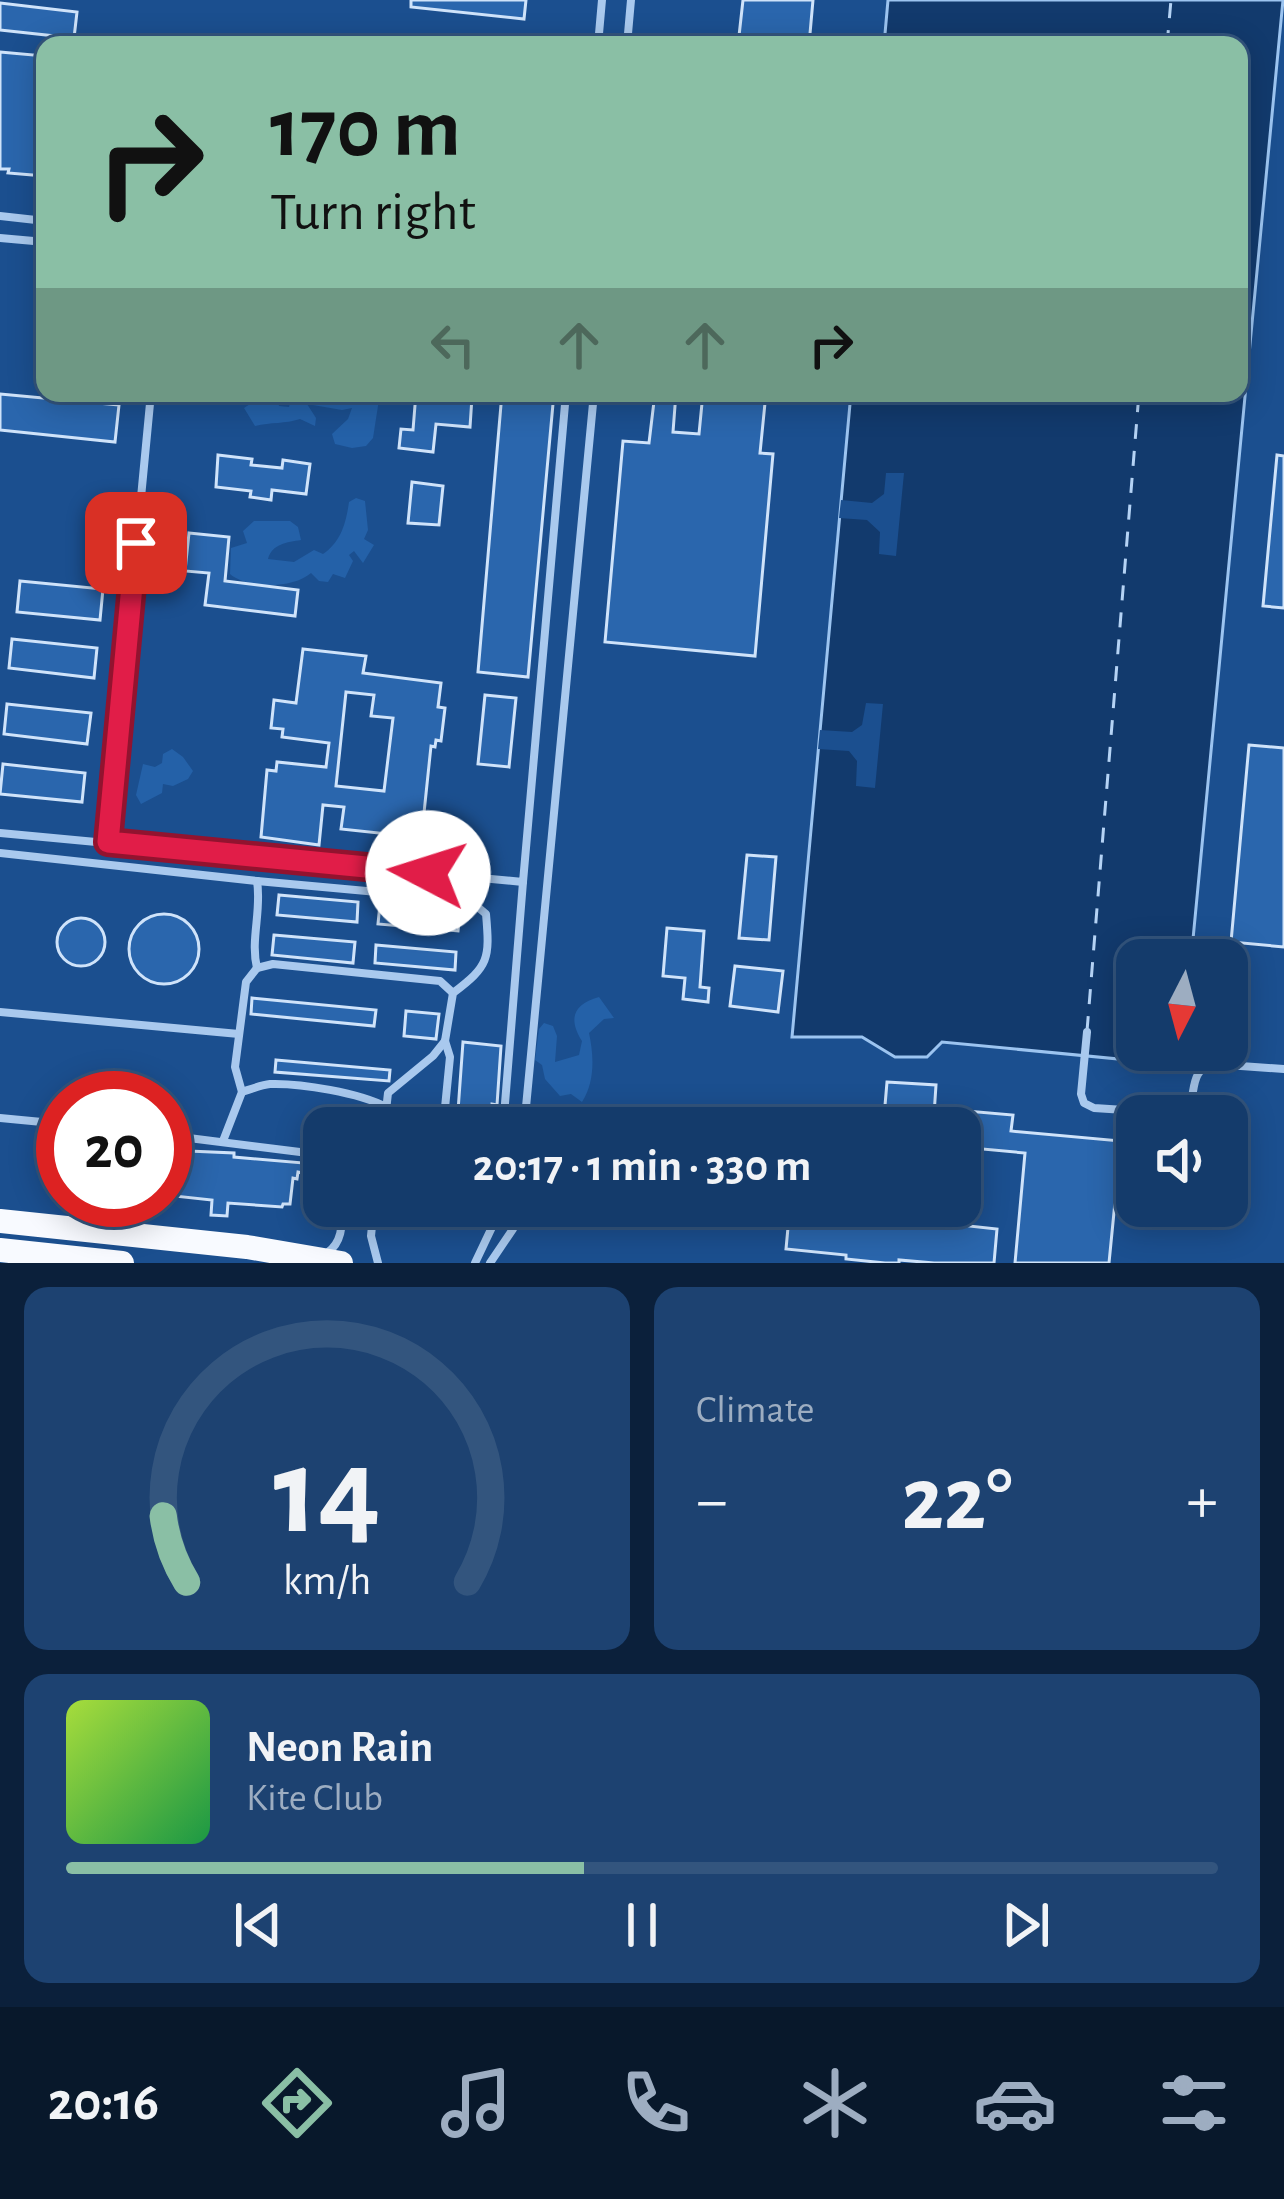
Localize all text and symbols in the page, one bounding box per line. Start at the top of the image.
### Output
icon: right [72,84,228,240]
text: 170 m [270,88,461,172]
text: Turn right [270,186,476,240]
icon: left [420,312,486,378]
icon: ahead [546,312,612,378]
icon: ahead [672,312,738,378]
icon: right [798,312,864,378]
pin [85,492,187,594]
icon: arrive [103,510,169,576]
position arrow [365,810,491,936]
north arrow [1116,939,1248,1071]
map controls [1116,939,1248,1227]
speed limit sign: 20 [36,1071,192,1227]
button: sound [1116,1095,1248,1227]
text: 20:17 · 1 min · 330 m [473,1144,811,1189]
text: Climate [696,1391,814,1430]
text: 14 [273,1431,381,1556]
text: 22° [901,1456,1013,1546]
text: − [696,1468,728,1534]
text: + [1186,1468,1218,1534]
text: km/h [283,1559,371,1602]
text: Neon Rain [246,1725,433,1770]
text: Kite Club [246,1779,383,1818]
icon: previous [225,1892,291,1958]
icon: pause [609,1892,675,1958]
icon: next [993,1892,1059,1958]
icon: directions [255,2061,339,2145]
icon: music [434,2061,518,2145]
icon: phone [614,2061,698,2145]
icon: climate [793,2061,877,2145]
icon: car [973,2061,1057,2145]
icon: filters [1152,2061,1236,2145]
text: 20:16 [48,2076,159,2130]

